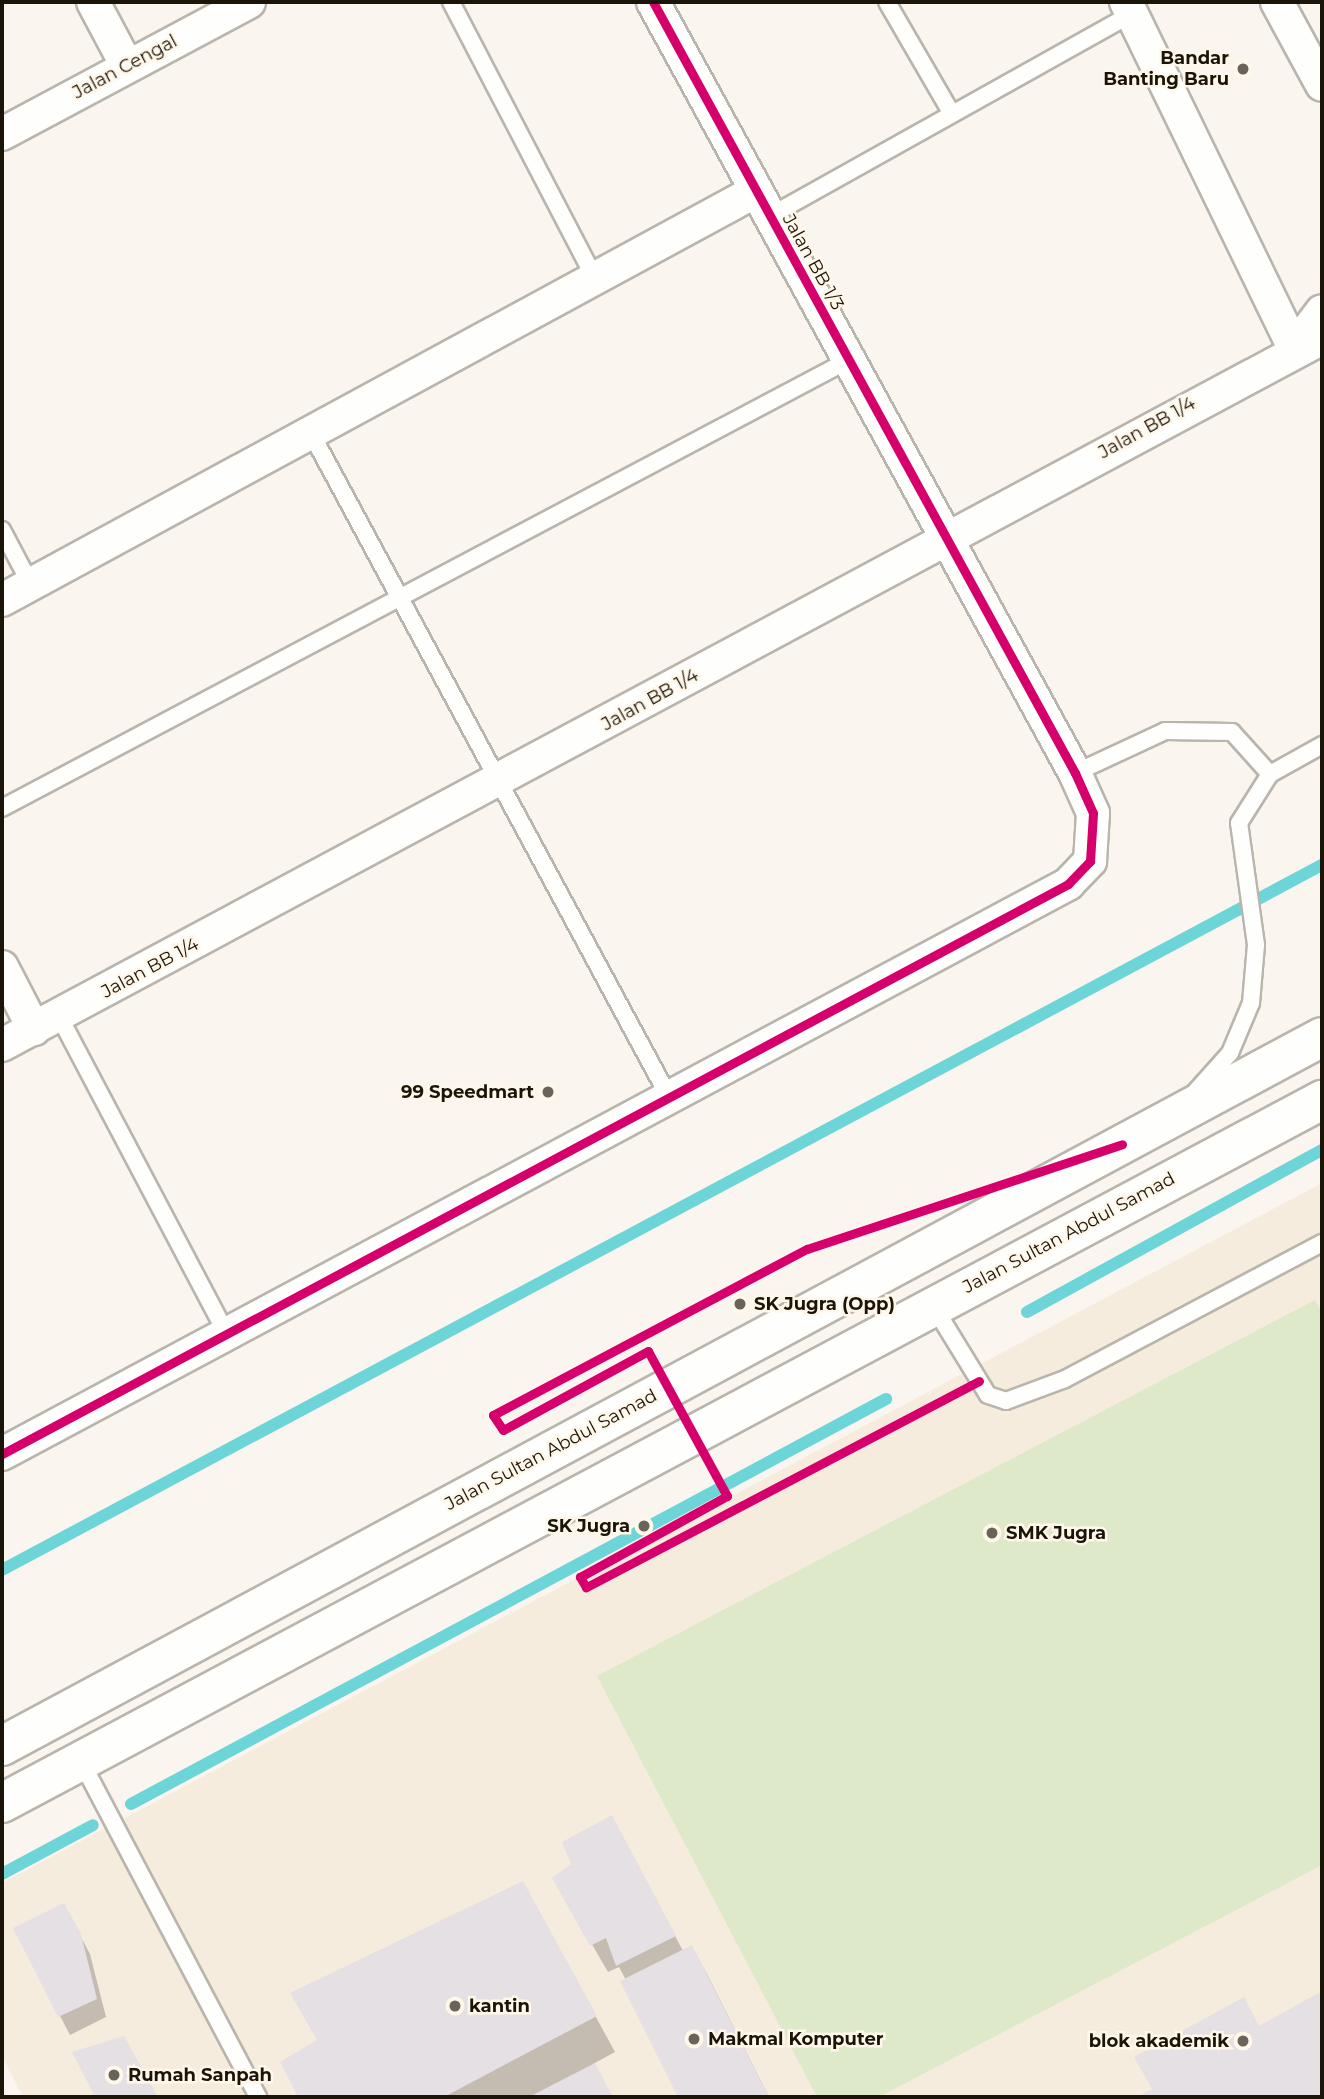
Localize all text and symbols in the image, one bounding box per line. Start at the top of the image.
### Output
street label: Jalan Cengal [69,30,181,104]
place label: Bandar Banting Baru [1103,48,1229,90]
marker: Bandar Banting Baru [1235,61,1251,77]
street label: Jalan BB 1/3 [778,210,848,314]
street label: Jalan BB 1/4 [1095,393,1199,463]
street label: Jalan BB 1/4 [598,665,702,735]
street label: Jalan BB 1/4 [98,933,202,1003]
place label: 99 Speedmart [401,1081,534,1103]
marker: 99 Speedmart [540,1084,556,1100]
street label: Jalan Sultan Abdul Samad [959,1168,1179,1298]
place label: SK Jugra (Opp) [754,1293,895,1315]
marker: SK Jugra (Opp) [732,1296,748,1312]
street label: Jalan Sultan Abdul Samad [441,1385,661,1515]
place label: SK Jugra [547,1515,630,1537]
marker: SK Jugra [636,1518,652,1534]
place label: SMK Jugra [1006,1522,1106,1544]
marker: SMK Jugra [984,1525,1000,1541]
place label: kantin [469,1995,530,2017]
marker: kantin [447,1998,463,2014]
place label: Makmal Komputer [708,2028,884,2050]
place label: blok akademik [1089,2030,1229,2052]
marker: Makmal Komputer [686,2031,702,2047]
marker: blok akademik [1235,2033,1251,2049]
place label: Rumah Sanpah [128,2064,272,2086]
marker: Rumah Sanpah [106,2067,122,2083]

